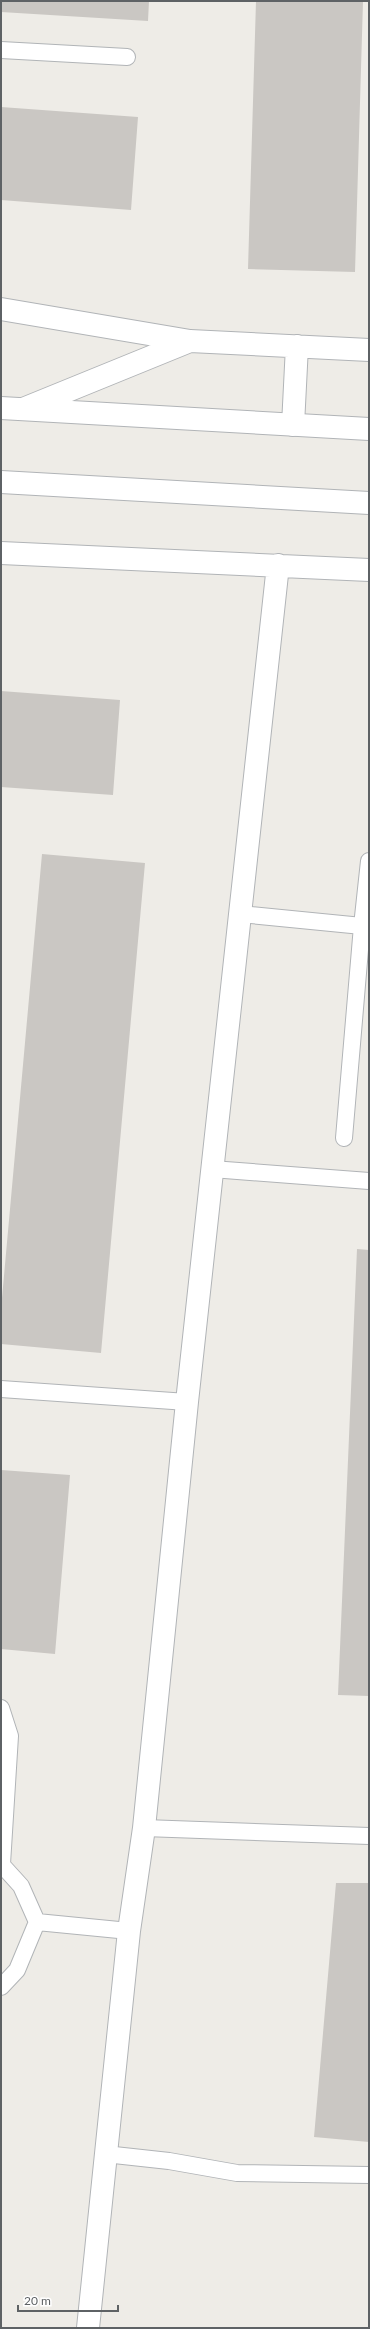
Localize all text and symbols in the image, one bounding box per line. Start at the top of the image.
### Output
scale bar [18,2287,118,2313]
text: 20 m [24,2293,51,2308]

